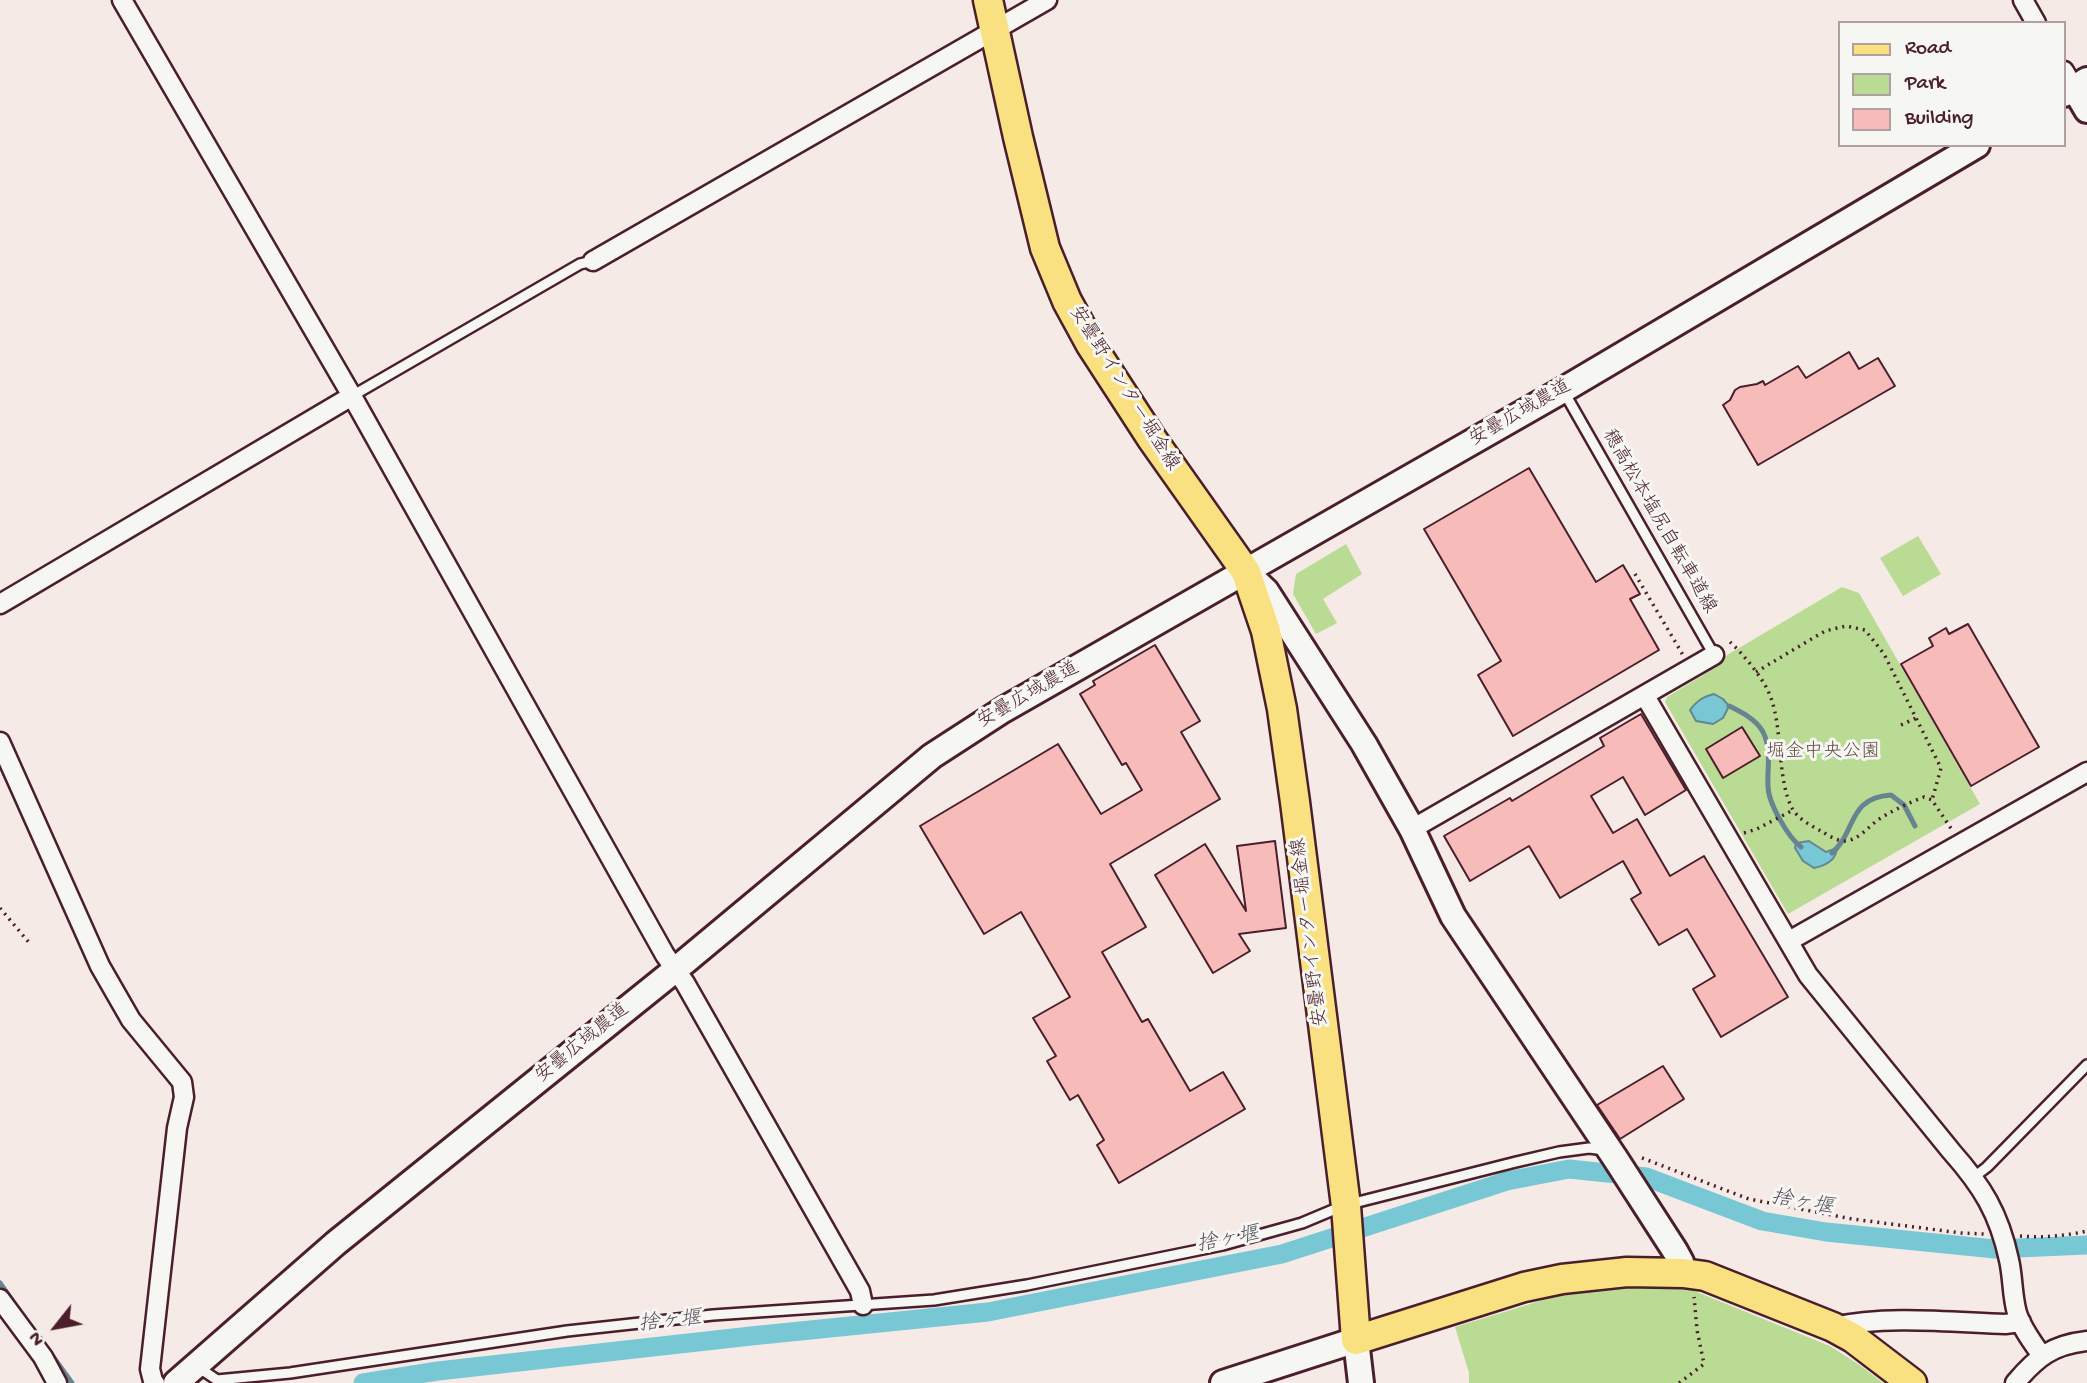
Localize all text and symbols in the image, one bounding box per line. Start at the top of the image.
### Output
legend [1839,21,2066,147]
text: Road [1905,37,1951,62]
text: Park [1905,72,1945,97]
text: Building [1905,107,1974,132]
street label: 安曇野インター堀金線 [1063,302,1183,476]
street label: 安曇広域農道 [1466,376,1576,452]
street label: 穂高松本塩尻自転車道線 [1596,426,1720,618]
street label: 安曇広域農道 [974,658,1084,734]
park label: 堀金中央公園 [1766,742,1880,764]
street label: 安曇野インター堀金線 [1288,836,1334,1028]
street label: 安曇広域農道 [532,999,634,1089]
water label: 捨ヶ堰 [1769,1186,1835,1222]
water label: 捨ヶ堰 [1195,1223,1261,1259]
north arrow [21,1292,91,1362]
water label: 捨ヶ堰 [637,1307,703,1339]
text: N [25,1327,51,1349]

